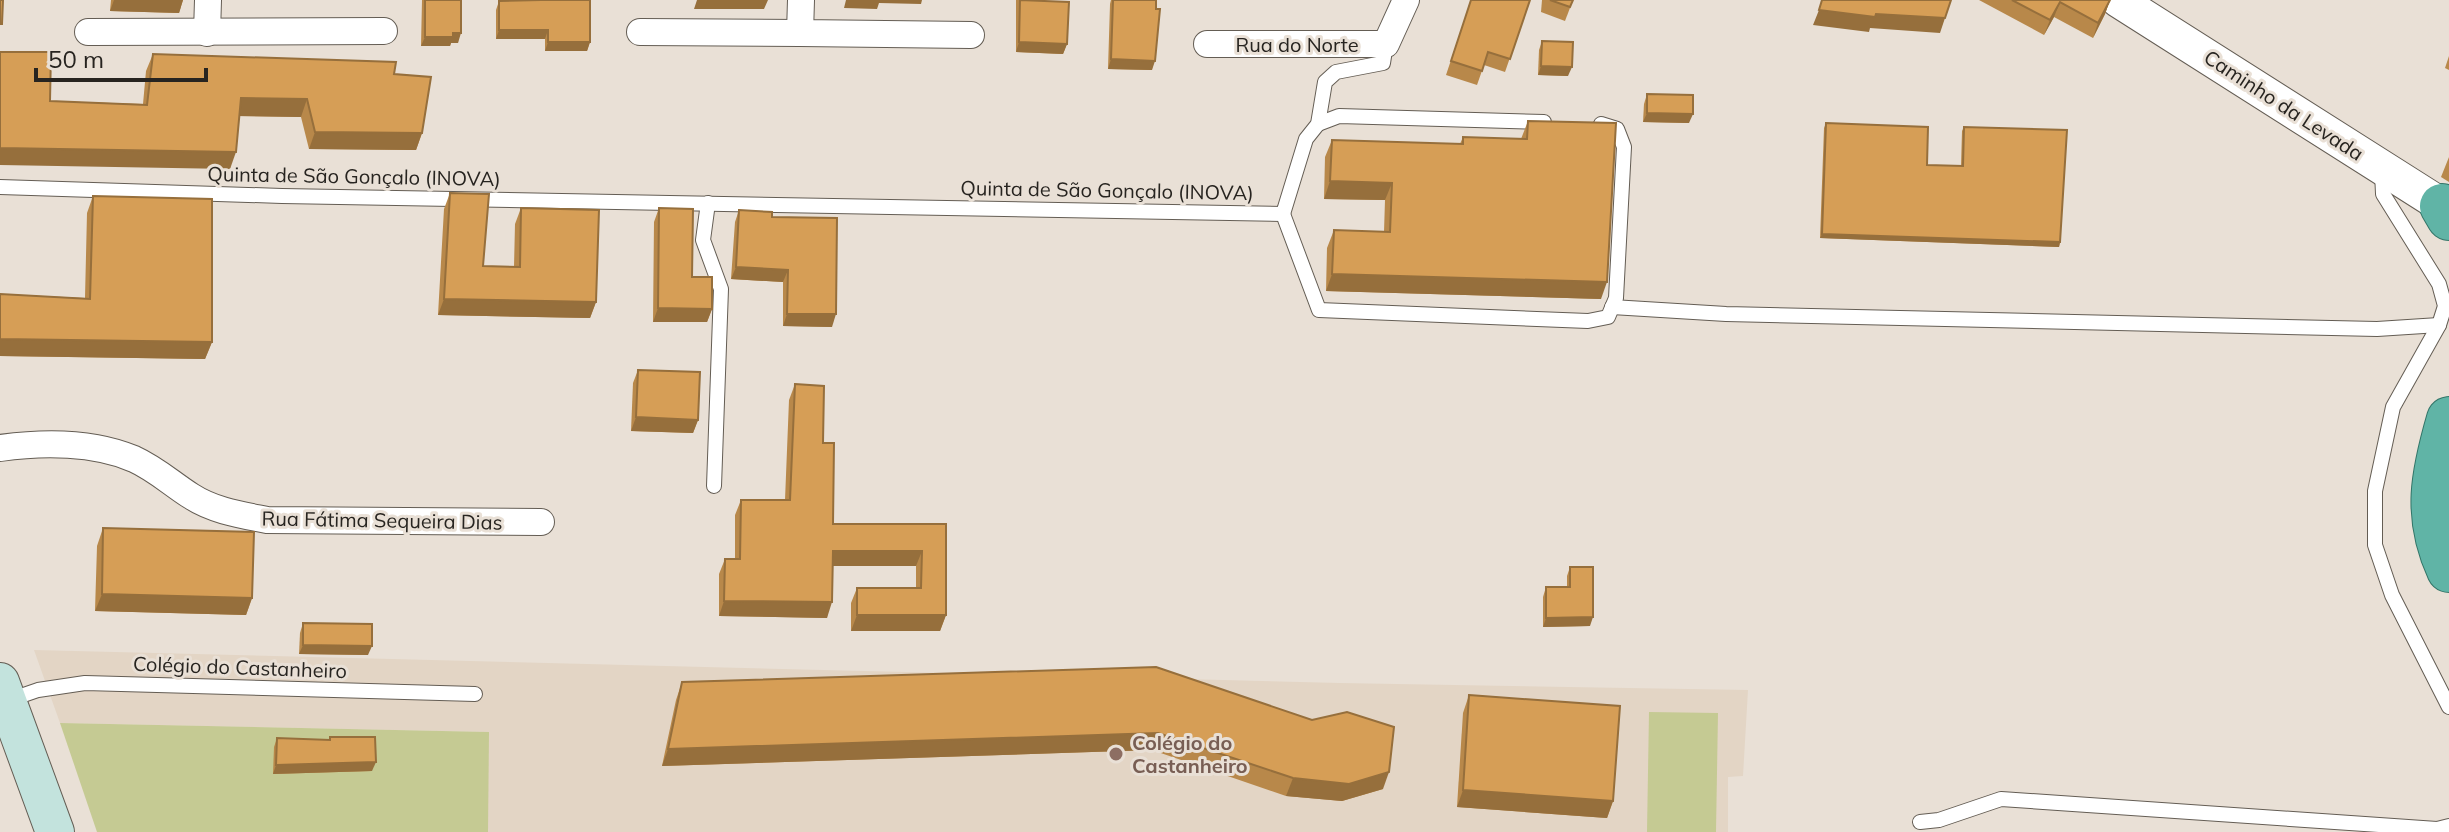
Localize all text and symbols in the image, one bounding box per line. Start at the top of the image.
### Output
scale bar [36,32,206,82]
street label: Rua do Norte [1235,32,1359,57]
text: 50 m [48,44,104,74]
street label: Caminho da Levada [2200,44,2368,166]
street label: Quinta de São Gonçalo (INOVA) [207,161,501,191]
street label: Quinta de São Gonçalo (INOVA) [960,175,1254,205]
street label: Rua Fátima Sequeira Dias [261,505,503,535]
street label: Colégio do Castanheiro [133,651,347,683]
place label: Colégio do Castanheiro [1132,730,1248,778]
marker: Colégio do Castanheiro [1107,745,1125,763]

